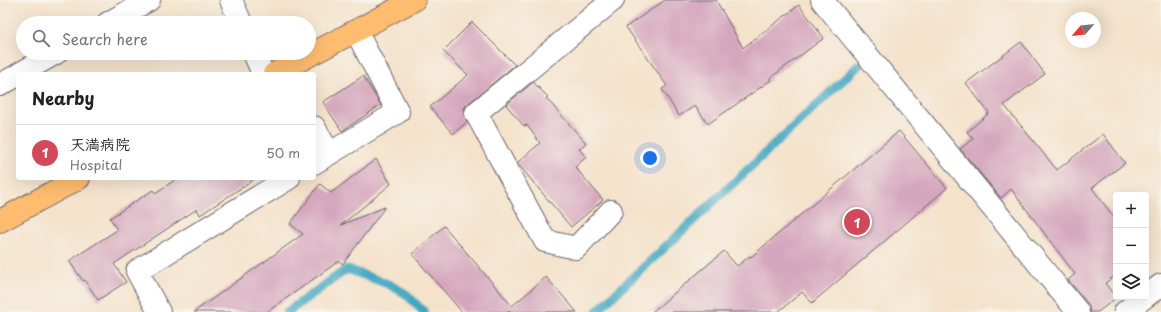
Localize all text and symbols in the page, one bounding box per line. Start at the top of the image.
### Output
north arrow [1065,12,1101,48]
search box [16,16,316,60]
icon: search [30,27,52,49]
text: Search here [62,27,148,50]
text: Nearby [32,85,94,111]
text: 天満病院 [70,132,130,155]
text: 1 [42,143,48,162]
text: 50 m [266,143,300,162]
your location [640,148,660,168]
text: Hospital [70,155,122,174]
map controls [1113,192,1149,300]
button: + [1113,192,1149,228]
pin: 1 [844,207,870,237]
button: − [1113,228,1149,264]
button: layers [1113,264,1149,300]

